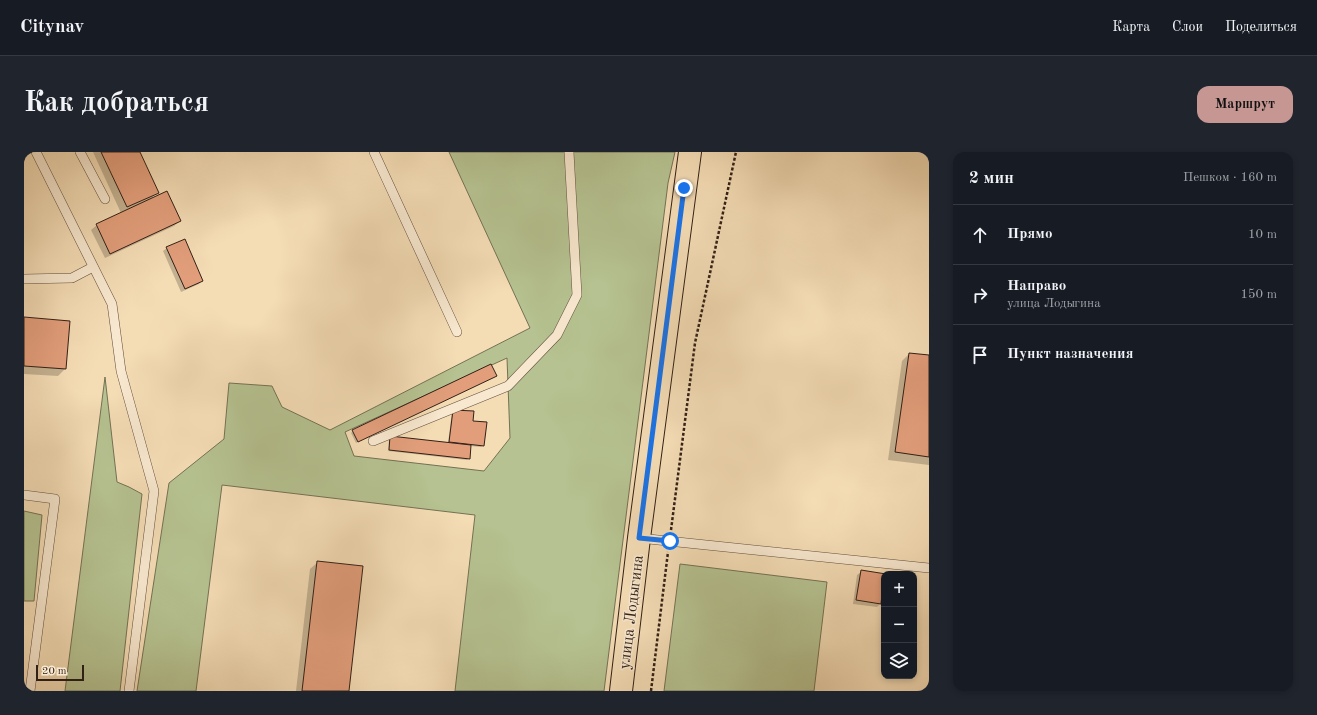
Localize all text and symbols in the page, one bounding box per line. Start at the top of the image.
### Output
text: Citynav [20,18,84,37]
text: Карта [1112,20,1150,34]
text: Слои [1172,20,1203,34]
text: Поделиться [1225,20,1297,34]
button: Маршрут [1197,86,1293,123]
text: Как добраться [24,90,209,118]
text: 2 мин [969,170,1014,187]
text: Пешком · 160 m [1183,171,1277,184]
route end [675,179,693,197]
icon: ahead [969,224,991,246]
text: Прямо [1007,227,1053,242]
text: 10 m [1248,228,1277,241]
text: Направо [1007,279,1066,294]
icon: right [969,284,991,306]
text: 150 m [1240,288,1277,301]
text: улица Лодыгина [1007,297,1101,310]
icon: arrive [969,344,991,366]
text: Пункт назначения [1007,347,1134,362]
route start [661,532,679,550]
street label: улица Лодыгина [617,554,647,670]
map controls [881,571,917,679]
button: + [881,571,917,607]
button: − [881,607,917,643]
button: layers [881,643,917,679]
scale bar [36,663,84,682]
text: 20 m [42,666,67,677]

